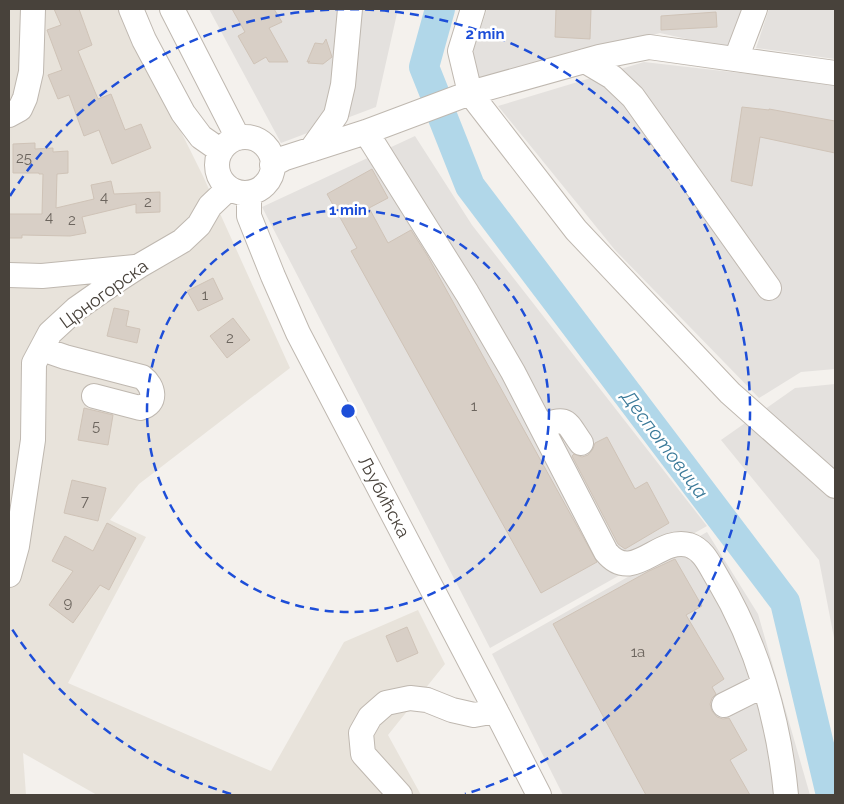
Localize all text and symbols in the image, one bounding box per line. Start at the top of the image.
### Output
text: 2 min [466,25,504,43]
house number: 25 [16,149,32,167]
house number: 4 [100,188,108,206]
house number: 2 [144,193,152,211]
text: 1 min [329,201,367,219]
house number: 4 [45,208,53,226]
house number: 2 [68,211,76,229]
street label: Црногорска [56,255,152,333]
house number: 1 [202,286,209,304]
house number: 2 [226,329,234,347]
water label: Деспотовица [617,385,713,502]
house number: 1 [471,397,478,415]
centre of rings [339,402,357,420]
house number: 5 [92,417,100,435]
street label: Љубићска [354,452,415,541]
house number: 7 [81,492,89,510]
house number: 9 [64,594,73,612]
house number: 1a [631,643,645,661]

